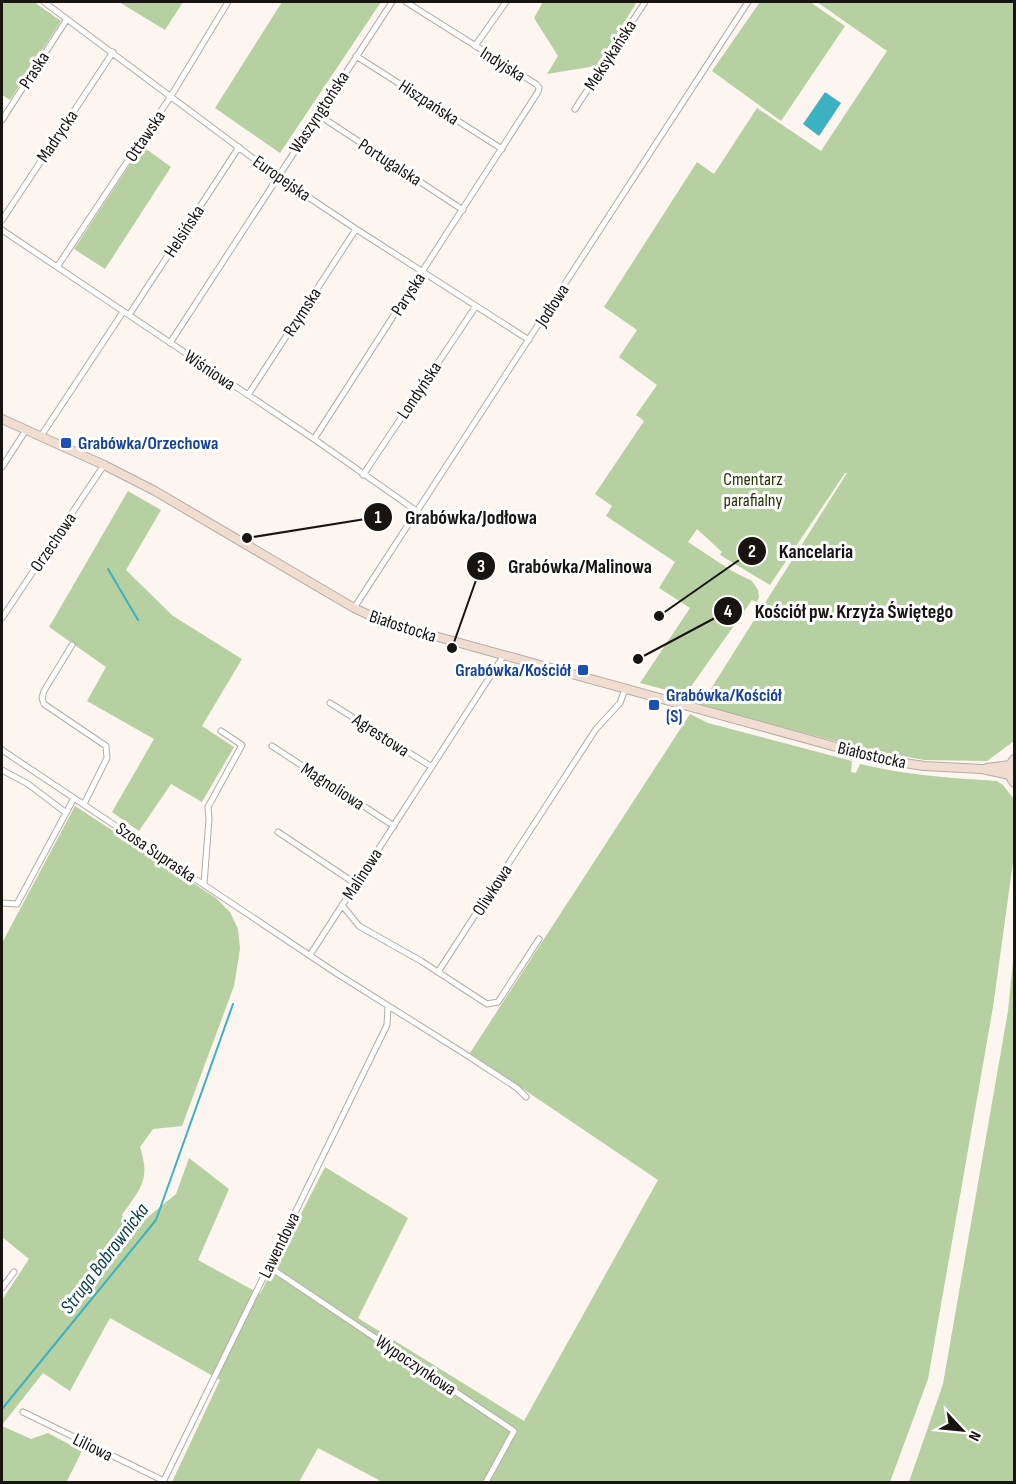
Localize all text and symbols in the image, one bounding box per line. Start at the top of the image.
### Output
street label: Meksykańska [580,16,641,94]
street label: Indyjska [476,42,529,86]
street label: Praska [15,48,54,93]
street label: Waszyngtońska [285,67,354,157]
street label: Hiszpańska [395,75,463,130]
street label: Madrycka [32,106,82,166]
street label: Ottawska [121,107,170,166]
street label: Portugalska [354,134,425,191]
street label: Europejska [249,151,315,206]
street label: Helsińska [160,201,209,261]
street label: Paryska [387,269,430,320]
street label: Jodłowa [530,280,574,331]
street label: Rzymska [279,284,326,340]
street label: Wiśniowa [180,346,239,395]
street label: Londyńska [393,358,446,423]
place label: Grabówka/Orzechowa [78,433,218,454]
marker: Grabówka/Orzechowa [59,436,73,450]
park label: Cmentarz parafialny [723,469,783,511]
callout: Grabówka/Jodłowa [363,498,549,536]
text: Grabówka/Jodłowa [405,506,537,530]
text: 1 [374,507,382,528]
street label: Orzechowa [26,509,81,576]
callout: Kancelaria [737,532,865,570]
text: Kancelaria [779,540,853,564]
text: 2 [748,541,756,562]
callout: Grabówka/Malinowa [466,547,664,585]
text: Grabówka/Malinowa [508,555,652,579]
text: 3 [477,556,485,577]
callout: Kościół pw. Krzyża Świętego [713,592,966,630]
text: Kościół pw. Krzyża Świętego [755,600,953,624]
text: 4 [724,601,733,622]
street label: Białostocka [367,606,439,647]
place label: Grabówka/Kościół [455,660,571,681]
marker: Grabówka/Kościół [576,663,590,677]
place label: Grabówka/Kościół (S) [666,685,782,727]
marker: Grabówka/Kościół (S) [647,698,661,712]
street label: Agrestowa [348,709,413,761]
street label: Białostocka [836,737,908,774]
street label: Magnoliowa [297,758,368,815]
street label: Szosa Supraska [112,818,200,887]
street label: Malinowa [338,845,387,904]
street label: Oliwkowa [468,861,517,920]
water label: Struga Bobrownicka [55,1199,154,1319]
street label: Lawendowa [255,1209,304,1281]
street label: Wypoczynkowa [371,1331,460,1400]
north arrow [932,1400,992,1460]
text: N [964,1428,985,1444]
street label: Liliowa [70,1429,116,1466]

